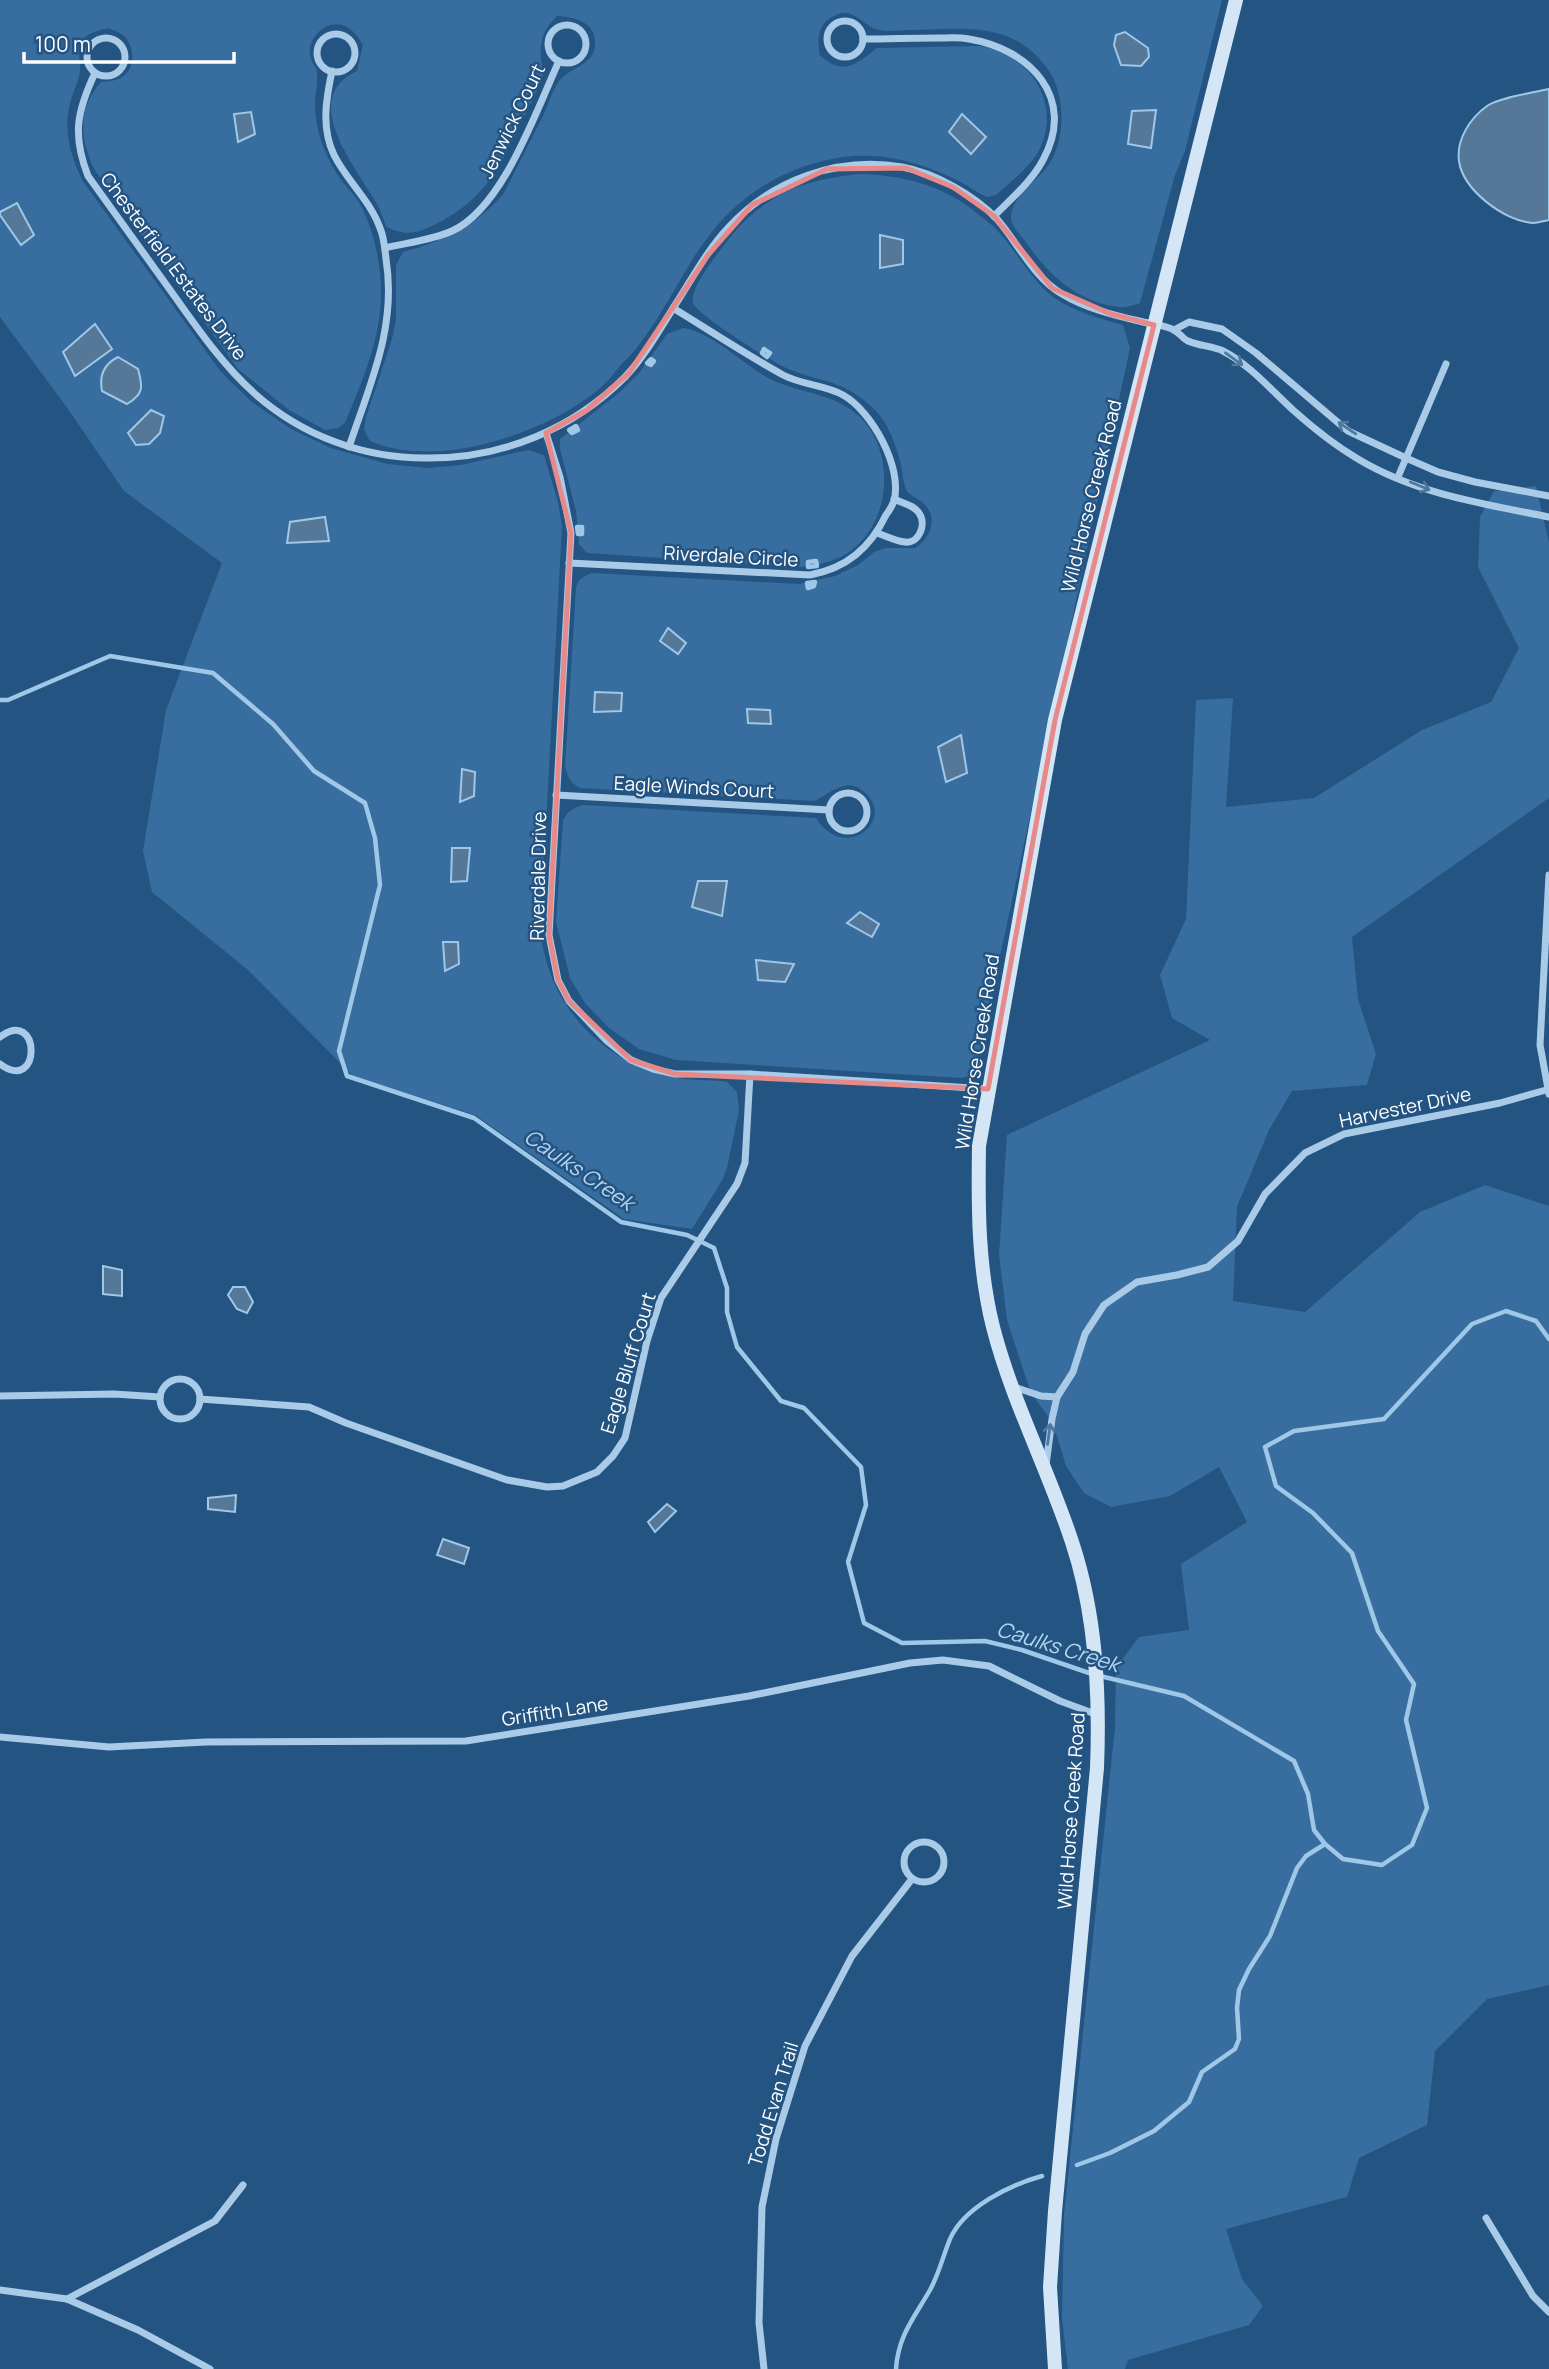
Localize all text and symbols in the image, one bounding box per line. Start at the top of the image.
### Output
scale bar [24,21,234,65]
text: 100 m [35,30,91,58]
street label: Jenwick Court [473,59,551,183]
street label: Chesterfield Estates Drive [95,167,253,365]
one-way arrow [1224,352,1243,366]
street label: Wild Horse Creek Road [1054,397,1128,595]
one-way arrow [1337,421,1357,435]
one-way arrow [1408,481,1430,494]
street label: Riverdale Circle [663,539,799,573]
street label: Eagle Winds Court [613,770,775,804]
street label: Riverdale Drive [524,811,552,941]
street label: Wild Horse Creek Road [949,952,1005,1152]
street label: Harvester Drive [1337,1080,1473,1134]
water label: Caulks Creek [519,1122,642,1218]
street label: Eagle Bluff Court [594,1289,662,1437]
one-way arrow [1043,1423,1056,1446]
water label: Caulks Creek [994,1614,1126,1679]
street label: Griffith Lane [500,1690,610,1732]
street label: Wild Horse Creek Road [1051,1712,1091,1910]
street label: Todd Evan Trail [742,2038,804,2170]

